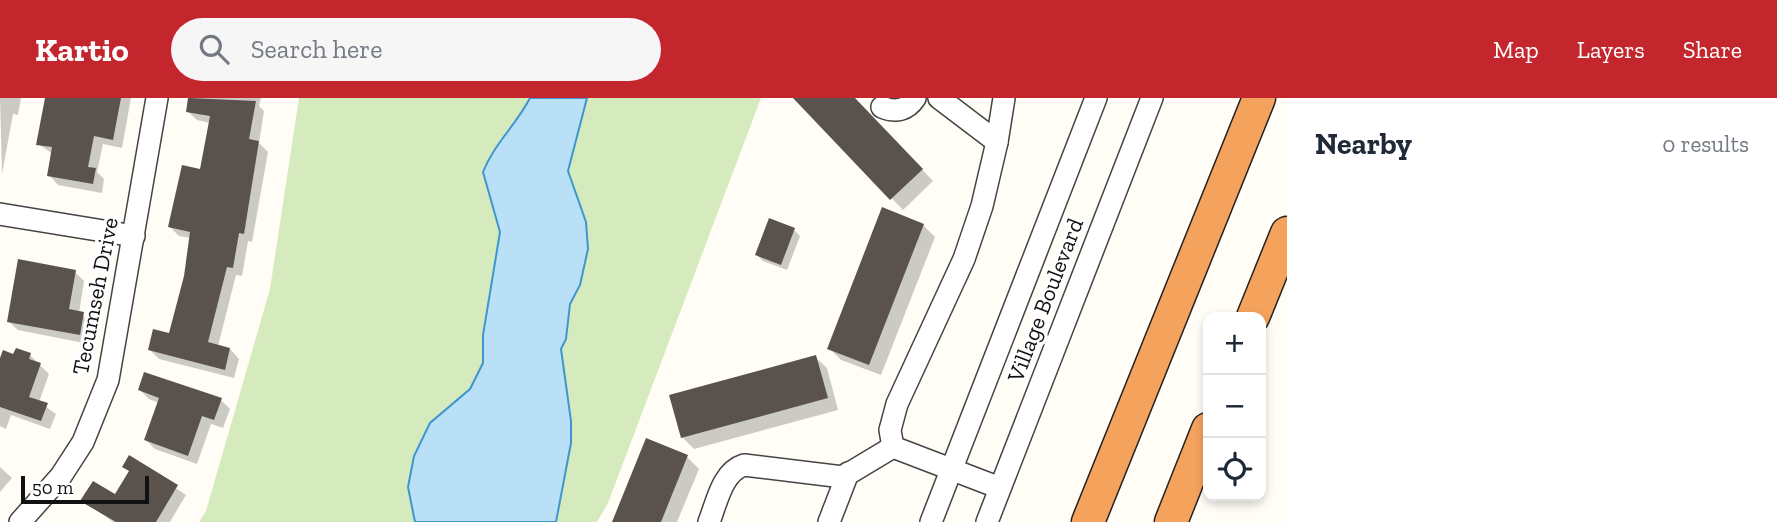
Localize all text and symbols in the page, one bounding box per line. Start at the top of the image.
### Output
search box [171,18,661,81]
text: Kartio [35,30,129,69]
icon: search [195,30,233,68]
text: Search here [251,33,382,65]
text: Map [1493,35,1539,64]
text: Layers [1577,35,1645,64]
text: Share [1683,35,1742,64]
text: Nearby [1315,126,1412,162]
text: 0 results [1662,130,1749,158]
street label: Village Boulevard [1001,214,1089,387]
street label: Tecumseh Drive [66,215,124,377]
map controls [1203,312,1266,501]
button: + [1203,312,1266,375]
button: − [1203,375,1266,438]
button: locate [1203,438,1266,501]
scale bar [21,473,149,505]
text: 50 m [32,476,73,499]

